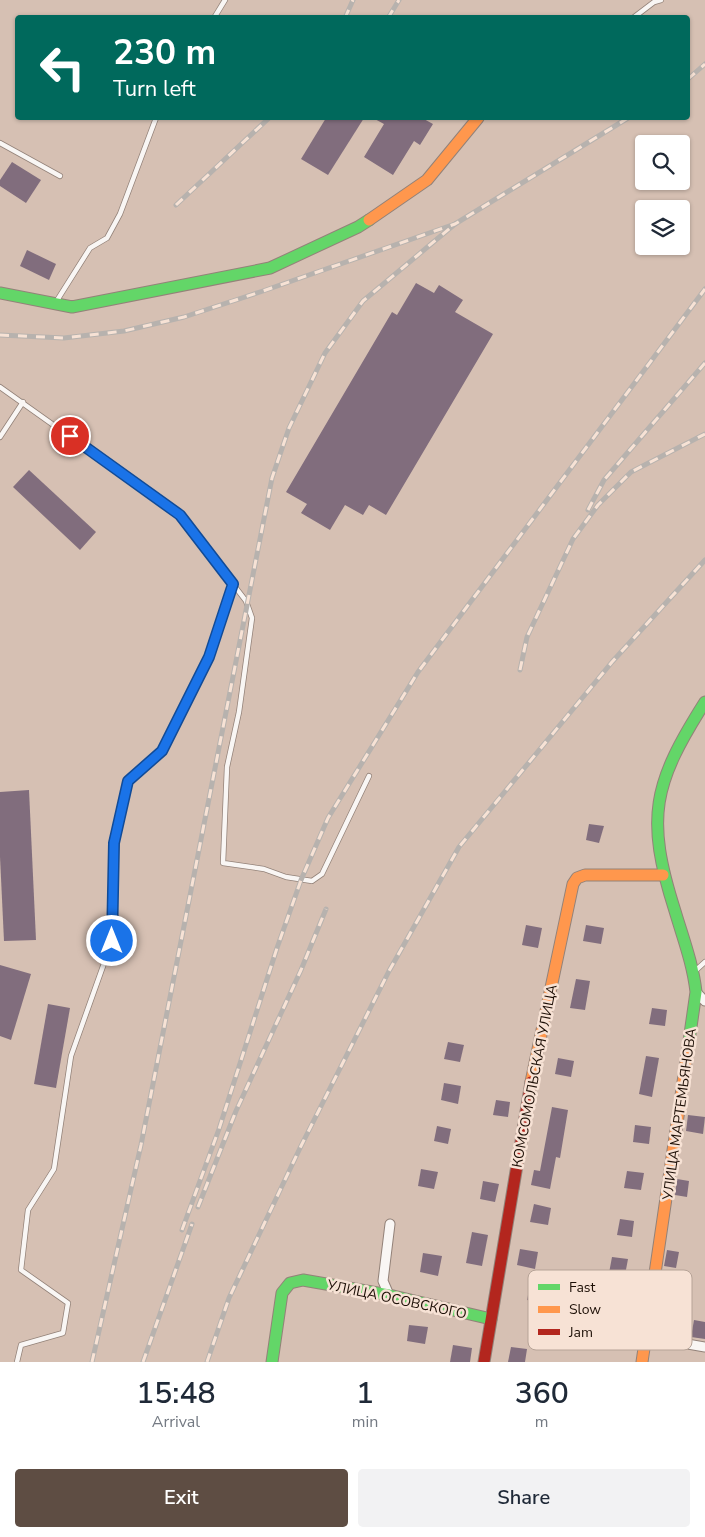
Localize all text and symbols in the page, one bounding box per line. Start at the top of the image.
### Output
text: 230 m [113,29,216,76]
icon: left [30,35,95,100]
text: Turn left [113,74,196,104]
map controls [635,135,690,255]
button: search [635,135,690,190]
button: layers [635,200,690,255]
pin [49,415,91,457]
icon: arrive [56,422,84,450]
position arrow [85,914,137,966]
street label: КОМСОМОЛЬСКАЯ УЛИЦА [507,983,562,1169]
street label: УЛИЦА МАРТЕМЬЯНОВА [658,1027,701,1202]
legend [528,1270,692,1350]
street label: УЛИЦА ОСОВСКОГО [324,1275,468,1324]
text: Fast [569,1278,595,1297]
text: Slow [569,1300,601,1319]
text: Jam [568,1323,593,1342]
text: 15:48 [136,1373,215,1414]
text: 1 [356,1373,374,1414]
text: 360 [515,1373,569,1414]
text: Arrival [152,1411,200,1433]
text: min [352,1411,378,1433]
text: m [535,1411,549,1433]
button: Exit [15,1469,348,1527]
button: Share [358,1469,690,1527]

